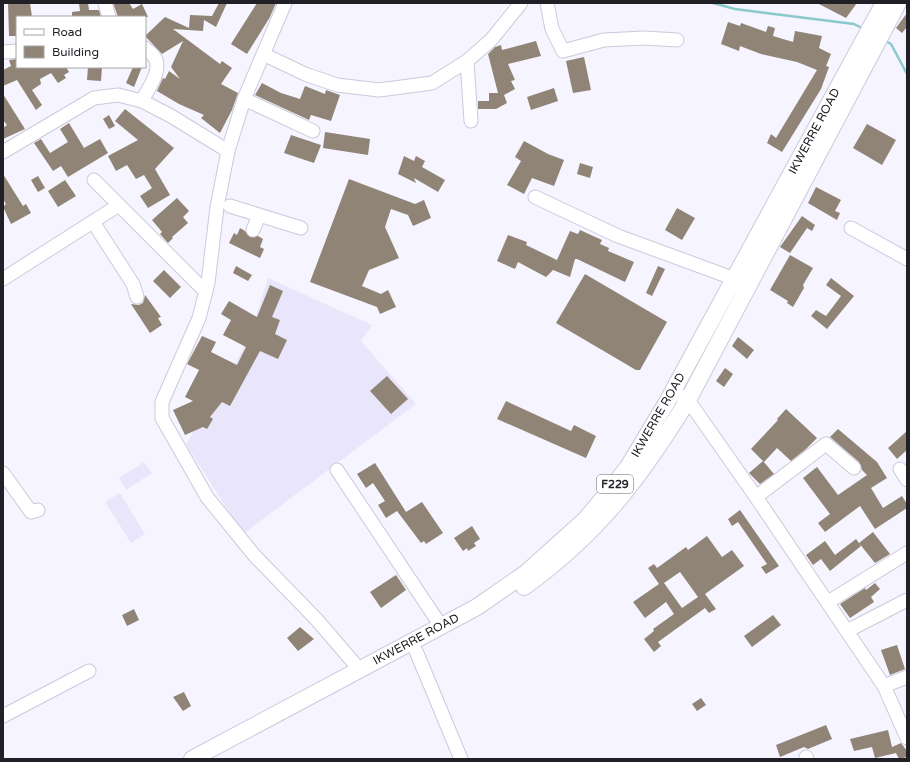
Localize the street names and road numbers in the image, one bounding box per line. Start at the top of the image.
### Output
street label: IKWERRE ROAD [785,86,843,176]
street label: IKWERRE ROAD [628,370,688,460]
road number: F229 [597,475,633,493]
street label: IKWERRE ROAD [371,610,461,668]

